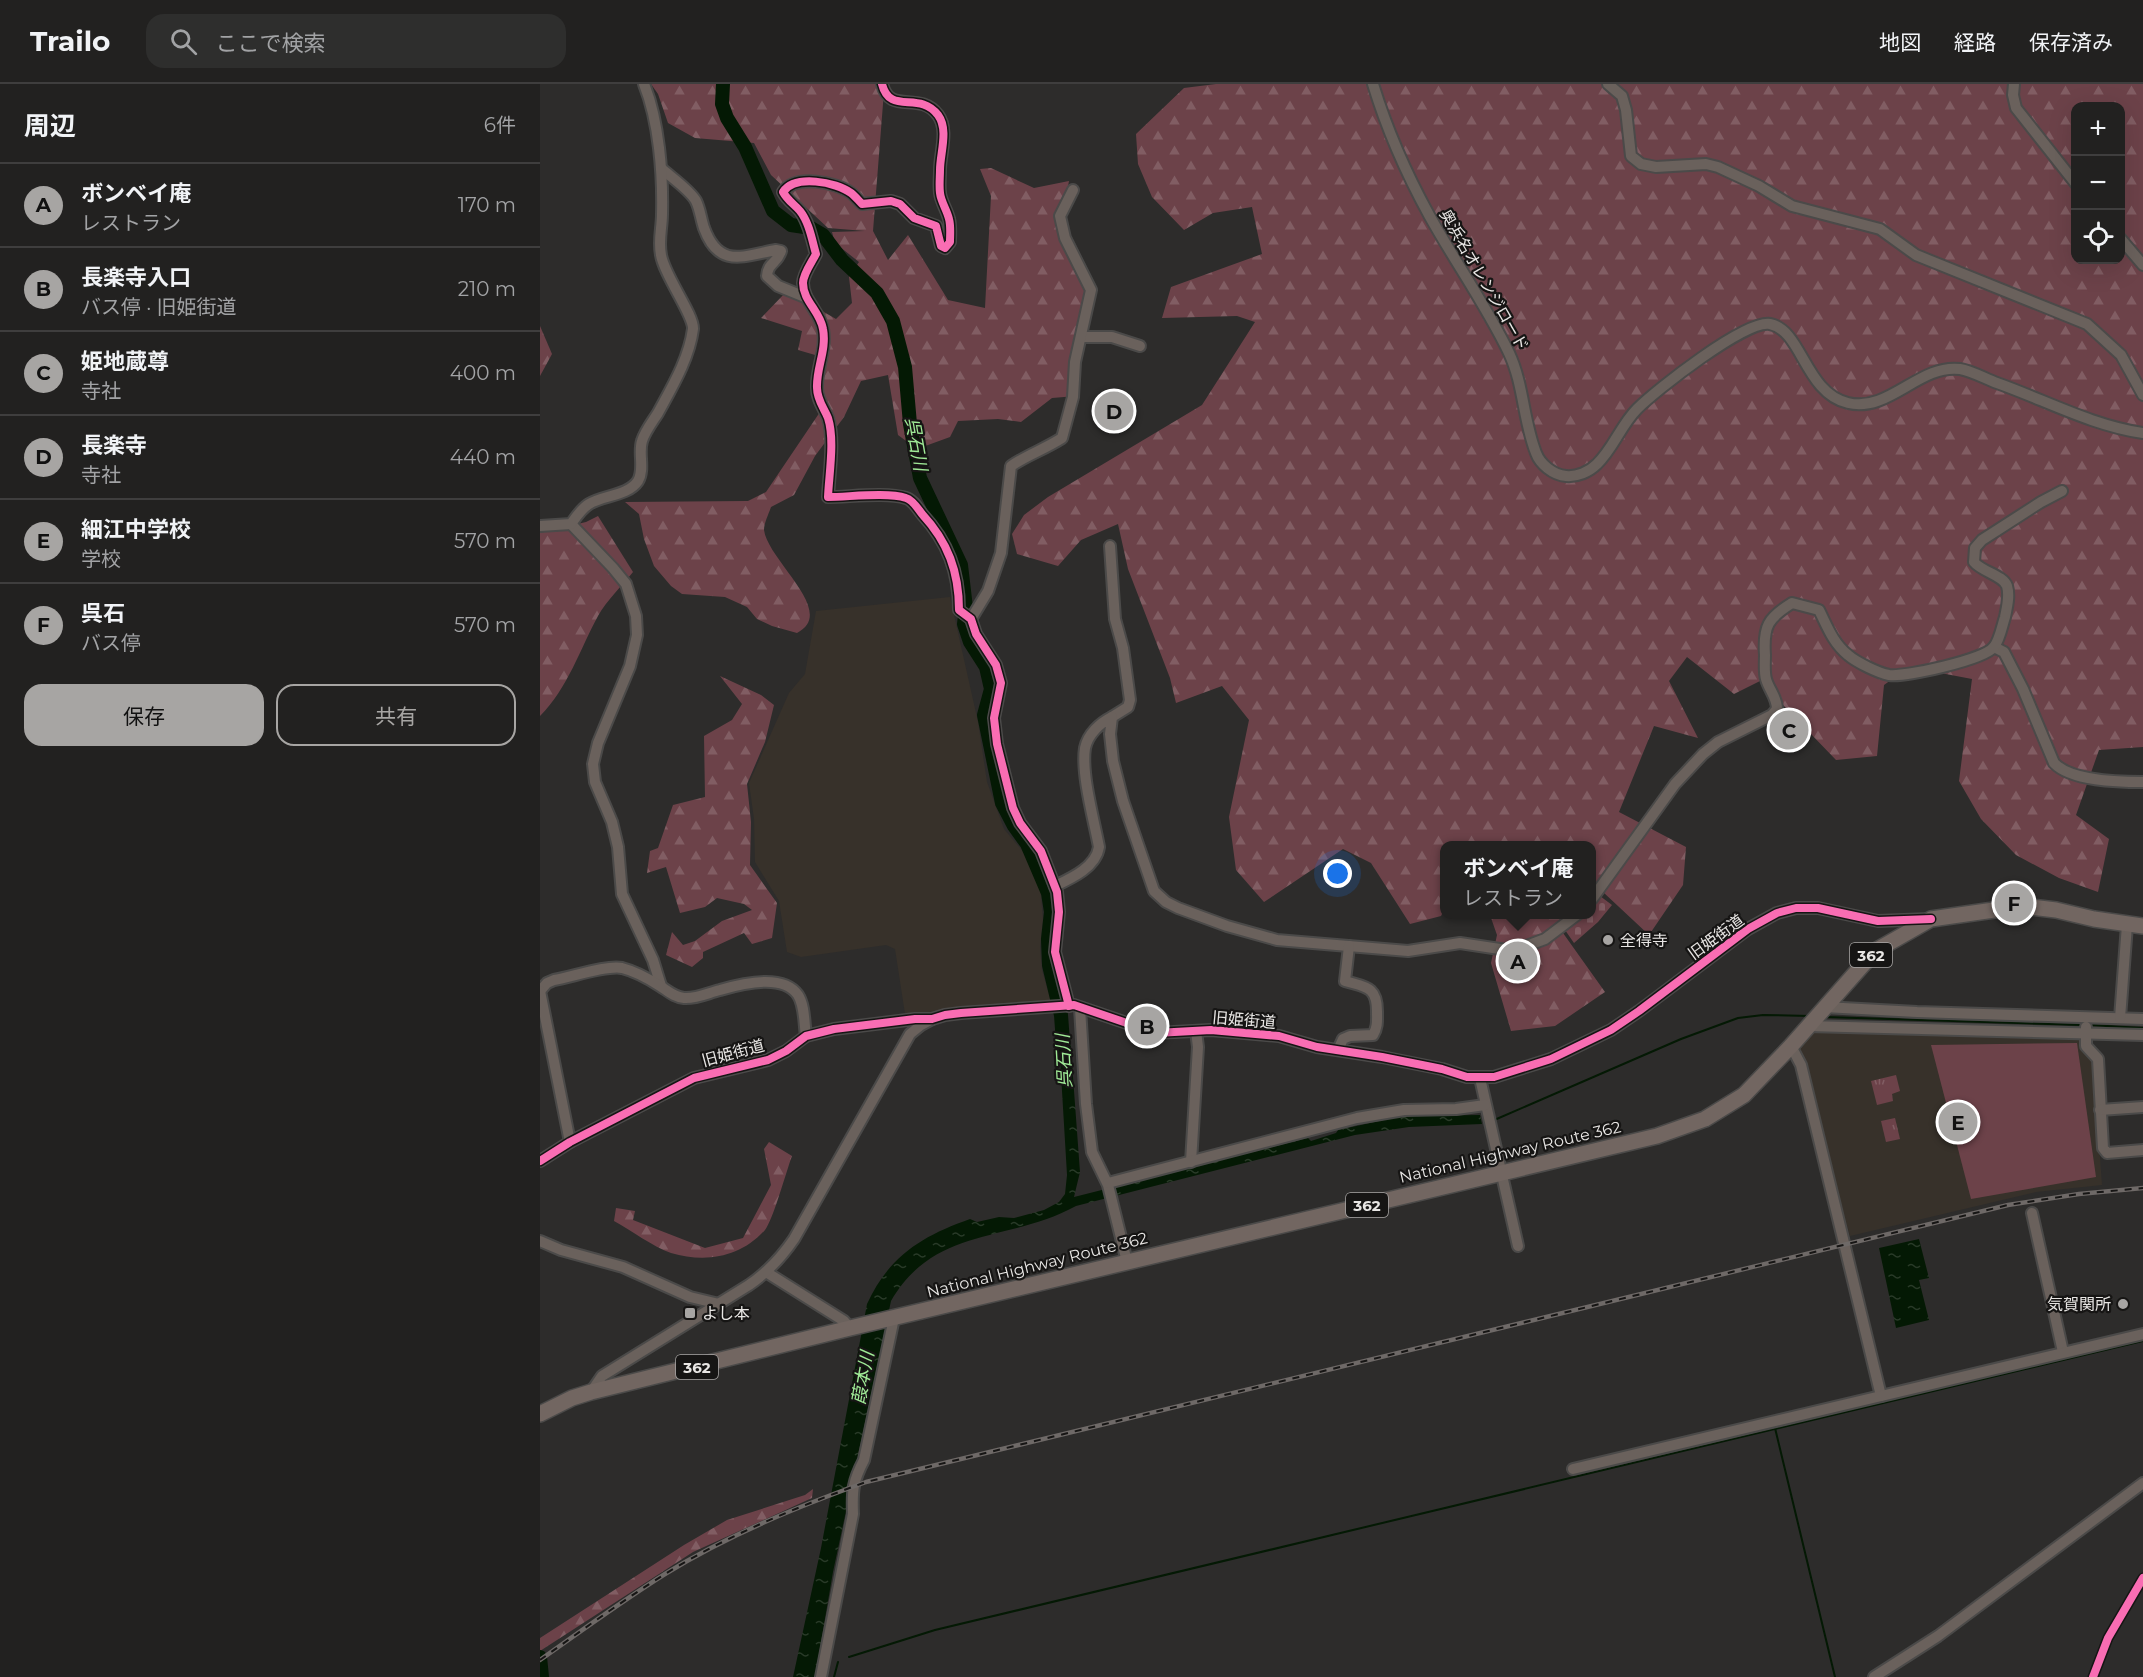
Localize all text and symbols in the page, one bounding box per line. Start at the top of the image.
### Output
search box [146,14,566,68]
text: Trailo [30,24,110,58]
icon: search [167,25,200,58]
text: ここで検索 [215,30,325,57]
text: 地図 [1879,30,1921,55]
text: 経路 [1954,30,1996,55]
text: 保存済み [2029,30,2113,55]
map controls [2071,102,2125,264]
button: + [2071,102,2125,156]
text: 周辺 [24,110,76,142]
text: 6件 [484,113,516,137]
button: − [2071,156,2125,210]
text: ボンベイ庵 [81,180,191,207]
text: A [36,193,51,217]
text: 170 m [458,193,516,217]
street label: 奥浜名オレンジロード [1436,206,1532,354]
button: locate [2071,210,2125,264]
text: レストラン [81,211,181,235]
text: 長楽寺入口 [81,264,191,291]
text: B [36,277,51,301]
text: 210 m [458,277,516,301]
text: バス停 · 旧姫街道 [81,295,237,319]
text: 姫地蔵尊 [81,348,169,375]
text: C [36,361,51,385]
text: 400 m [450,361,516,385]
text: 寺社 [81,379,121,403]
pin: D [1094,388,1134,434]
water label: 呉石川 [900,416,932,474]
text: 長楽寺 [81,432,147,459]
text: D [35,445,52,469]
text: 440 m [450,445,516,469]
text: 寺社 [81,463,121,487]
text: 細江中学校 [81,516,191,543]
text: E [37,529,50,553]
text: 570 m [454,529,516,553]
text: 学校 [81,547,121,571]
text: 呉石 [81,600,125,627]
text: F [37,613,50,637]
text: 570 m [454,613,516,637]
text: バス停 [81,631,141,655]
button: 保存 [24,684,264,746]
button: 共有 [276,684,516,746]
pin: C [1770,708,1808,752]
popup [1440,841,1596,919]
text: ボンベイ庵 [1463,855,1573,882]
your location [1323,859,1352,888]
pin: F [1994,880,2034,926]
text: レストラン [1463,886,1563,910]
street label: 旧姫街道 [1685,911,1747,963]
place label: 全得寺 [1620,931,1668,950]
marker: 全得寺 [1601,933,1615,947]
pin: A [1498,938,1538,984]
road number: 362 [1850,943,1892,967]
pin: B [1128,1004,1166,1048]
street label: 旧姫街道 [1211,1008,1277,1032]
water label: 呉石川 [1051,1031,1076,1089]
street label: 旧姫街道 [700,1036,766,1070]
pin: E [1938,1100,1978,1144]
street label: National Highway Route 362 [1397,1117,1623,1187]
road number: 362 [1346,1193,1388,1217]
street label: National Highway Route 362 [925,1228,1149,1302]
place label: 気賀関所 [2047,1295,2111,1314]
marker: 気賀関所 [2116,1297,2130,1311]
place label: よし本 [702,1304,750,1323]
marker: よし本 [683,1306,697,1320]
water label: 葭本川 [847,1348,879,1406]
road number: 362 [676,1355,718,1379]

